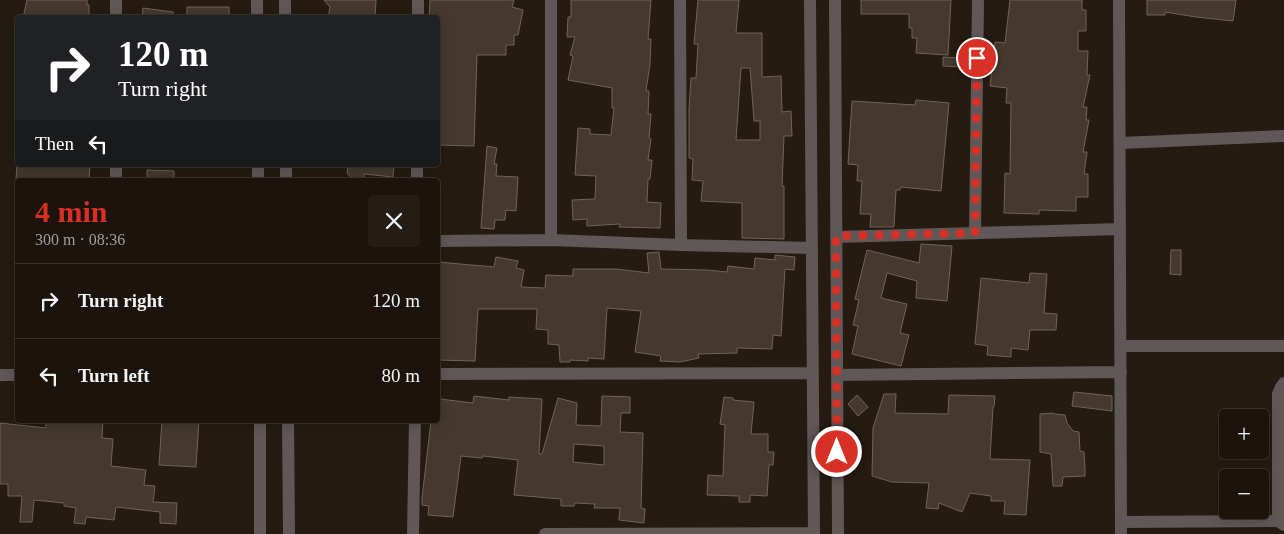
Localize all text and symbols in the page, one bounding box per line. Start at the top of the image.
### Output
icon: right [35,35,100,100]
text: 120 m [118,35,208,74]
pin [956,37,998,79]
icon: arrive [963,44,991,72]
text: Turn right [118,76,207,101]
icon: left [84,130,112,158]
text: Then [35,133,74,154]
text: 4 min [35,195,108,228]
button: close [368,195,420,247]
text: 300 m · 08:36 [35,231,125,248]
icon: right [35,287,63,315]
text: Turn right [78,290,163,311]
text: 120 m [372,290,420,311]
icon: left [35,362,63,390]
text: Turn left [78,365,150,386]
text: 80 m [381,365,420,386]
map controls [1219,409,1269,519]
button: + [1219,409,1269,459]
position arrow [810,425,862,477]
button: − [1219,469,1269,519]

